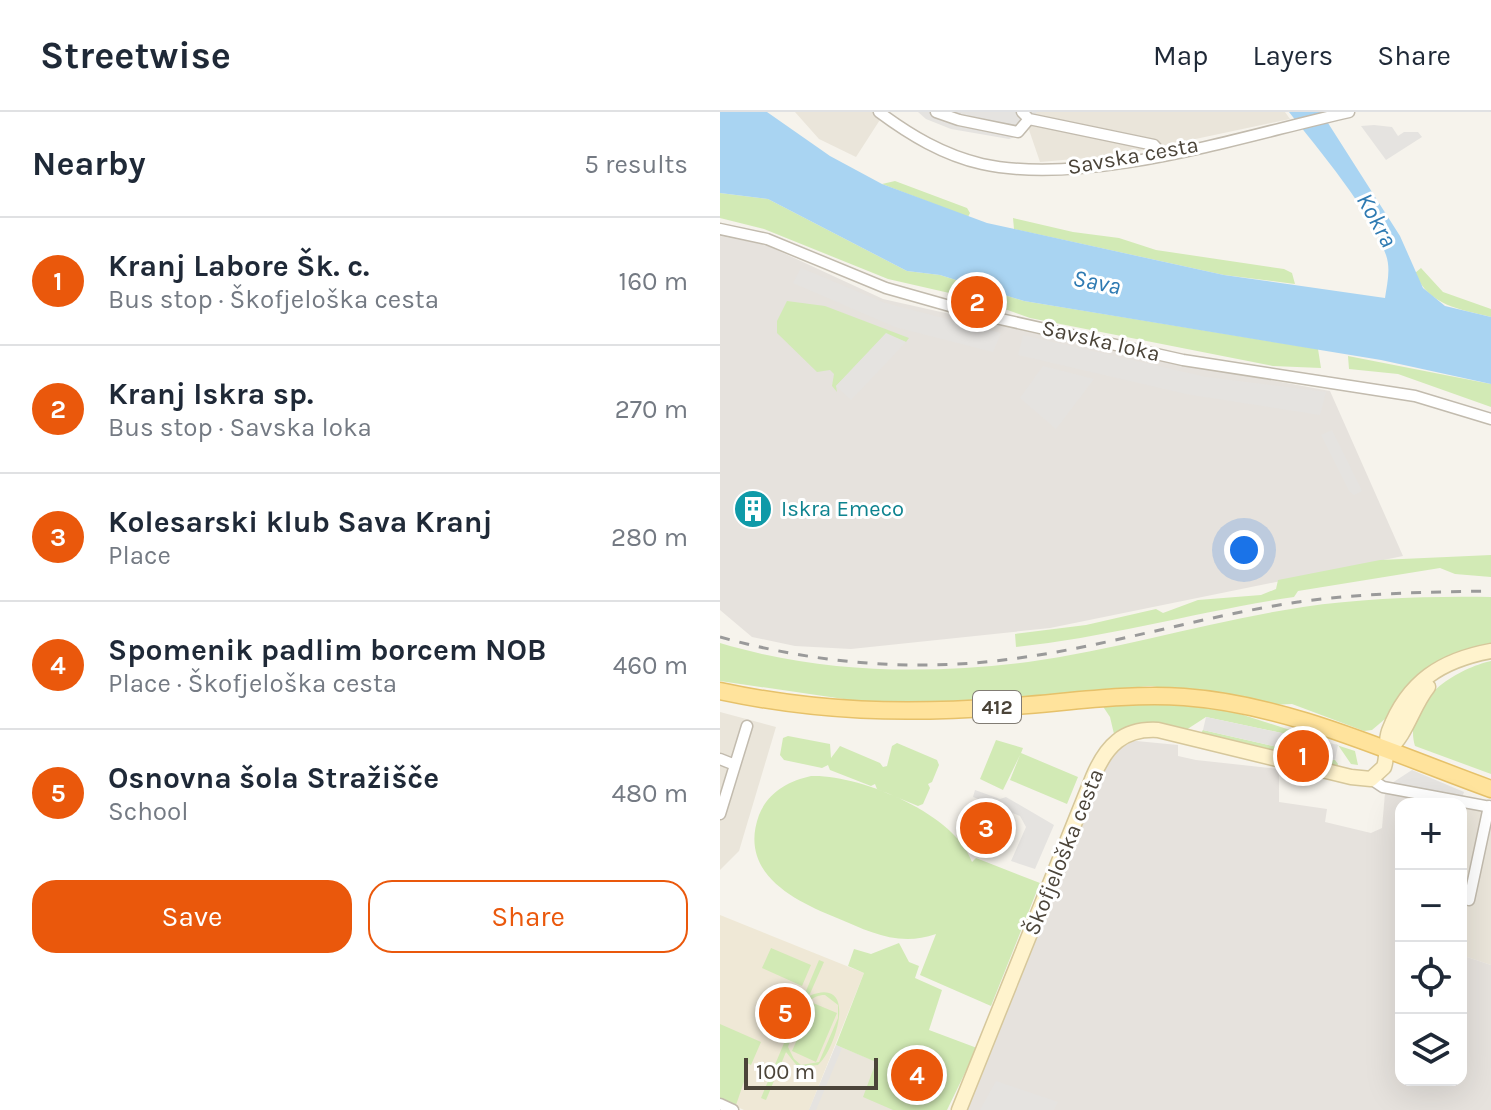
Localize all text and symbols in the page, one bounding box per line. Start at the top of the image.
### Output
text: Streetwise [40,33,231,78]
text: Map [1153,39,1208,72]
text: Layers [1252,39,1333,72]
text: Share [1377,39,1451,72]
street label: Savska cesta [1066,132,1200,180]
text: Nearby [32,144,146,184]
text: 5 results [584,149,688,180]
water label: Kokra [1351,188,1403,252]
text: Kranj Labore Šk. c. [108,248,370,284]
water label: Sava [1071,264,1123,300]
text: 1 [53,266,63,297]
text: 160 m [619,266,688,297]
pin: 2 [951,272,1003,332]
text: Bus stop · Škofjeloška cesta [108,284,439,315]
street label: Savska loka [1039,315,1163,367]
text: Kranj Iskra sp. [108,376,313,412]
text: 2 [50,394,66,425]
text: 270 m [615,394,688,425]
text: Bus stop · Savska loka [108,412,372,443]
building icon: Iskra Emeco [732,488,774,530]
place label: Iskra Emeco [781,496,904,522]
text: Kolesarski klub Sava Kranj [108,504,493,540]
text: 3 [50,522,66,553]
text: 280 m [611,522,688,553]
your location [1224,530,1264,570]
text: Place [108,540,171,571]
text: Spomenik padlim borcem NOB [108,632,546,668]
text: 4 [50,650,66,681]
text: 460 m [613,650,688,681]
text: Place · Škofjeloška cesta [108,668,397,699]
road number: 412 [973,691,1021,723]
pin: 1 [1277,726,1329,786]
text: Osnovna šola Stražišče [108,760,439,796]
street label: Škofjeloška cesta [1018,765,1109,939]
text: 5 [50,778,66,809]
text: 480 m [612,778,688,809]
text: School [108,796,189,827]
pin: 3 [960,798,1012,858]
map controls [1395,798,1467,1086]
button: + [1395,798,1467,870]
button: − [1395,870,1467,942]
button: Save [32,880,352,953]
button: Share [368,880,688,953]
button: locate [1395,942,1467,1014]
pin: 5 [759,983,811,1043]
button: layers [1395,1014,1467,1086]
pin: 4 [891,1045,943,1105]
scale bar [744,1054,878,1090]
text: 100 m [756,1059,815,1085]

